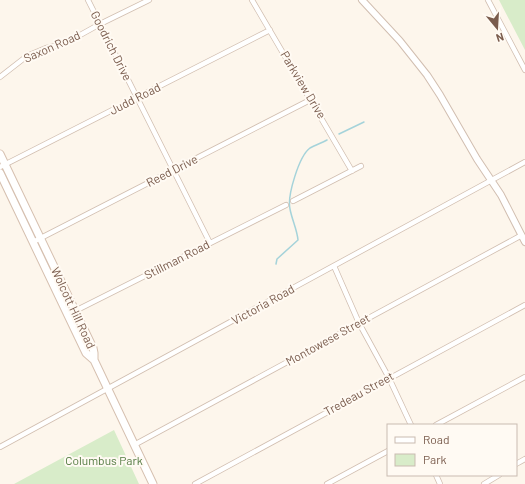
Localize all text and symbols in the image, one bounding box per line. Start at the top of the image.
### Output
street label: Goodrich Drive [88,8,135,83]
north arrow [477,8,517,48]
street label: Saxon Road [21,27,82,65]
text: N [495,31,506,45]
street label: Parkview Drive [278,48,330,121]
street label: Judd Road [107,79,162,117]
street label: Reed Drive [144,151,200,189]
street label: Stillman Road [142,237,212,282]
street label: Wolcott Hill Road [49,265,99,351]
street label: Victoria Road [229,281,296,327]
street label: Montowese Street [283,310,372,368]
street label: Tredeau Street [321,368,396,418]
legend [387,424,517,476]
text: Road [423,432,450,446]
text: Park [423,452,447,466]
park label: Columbus Park [65,453,143,467]

